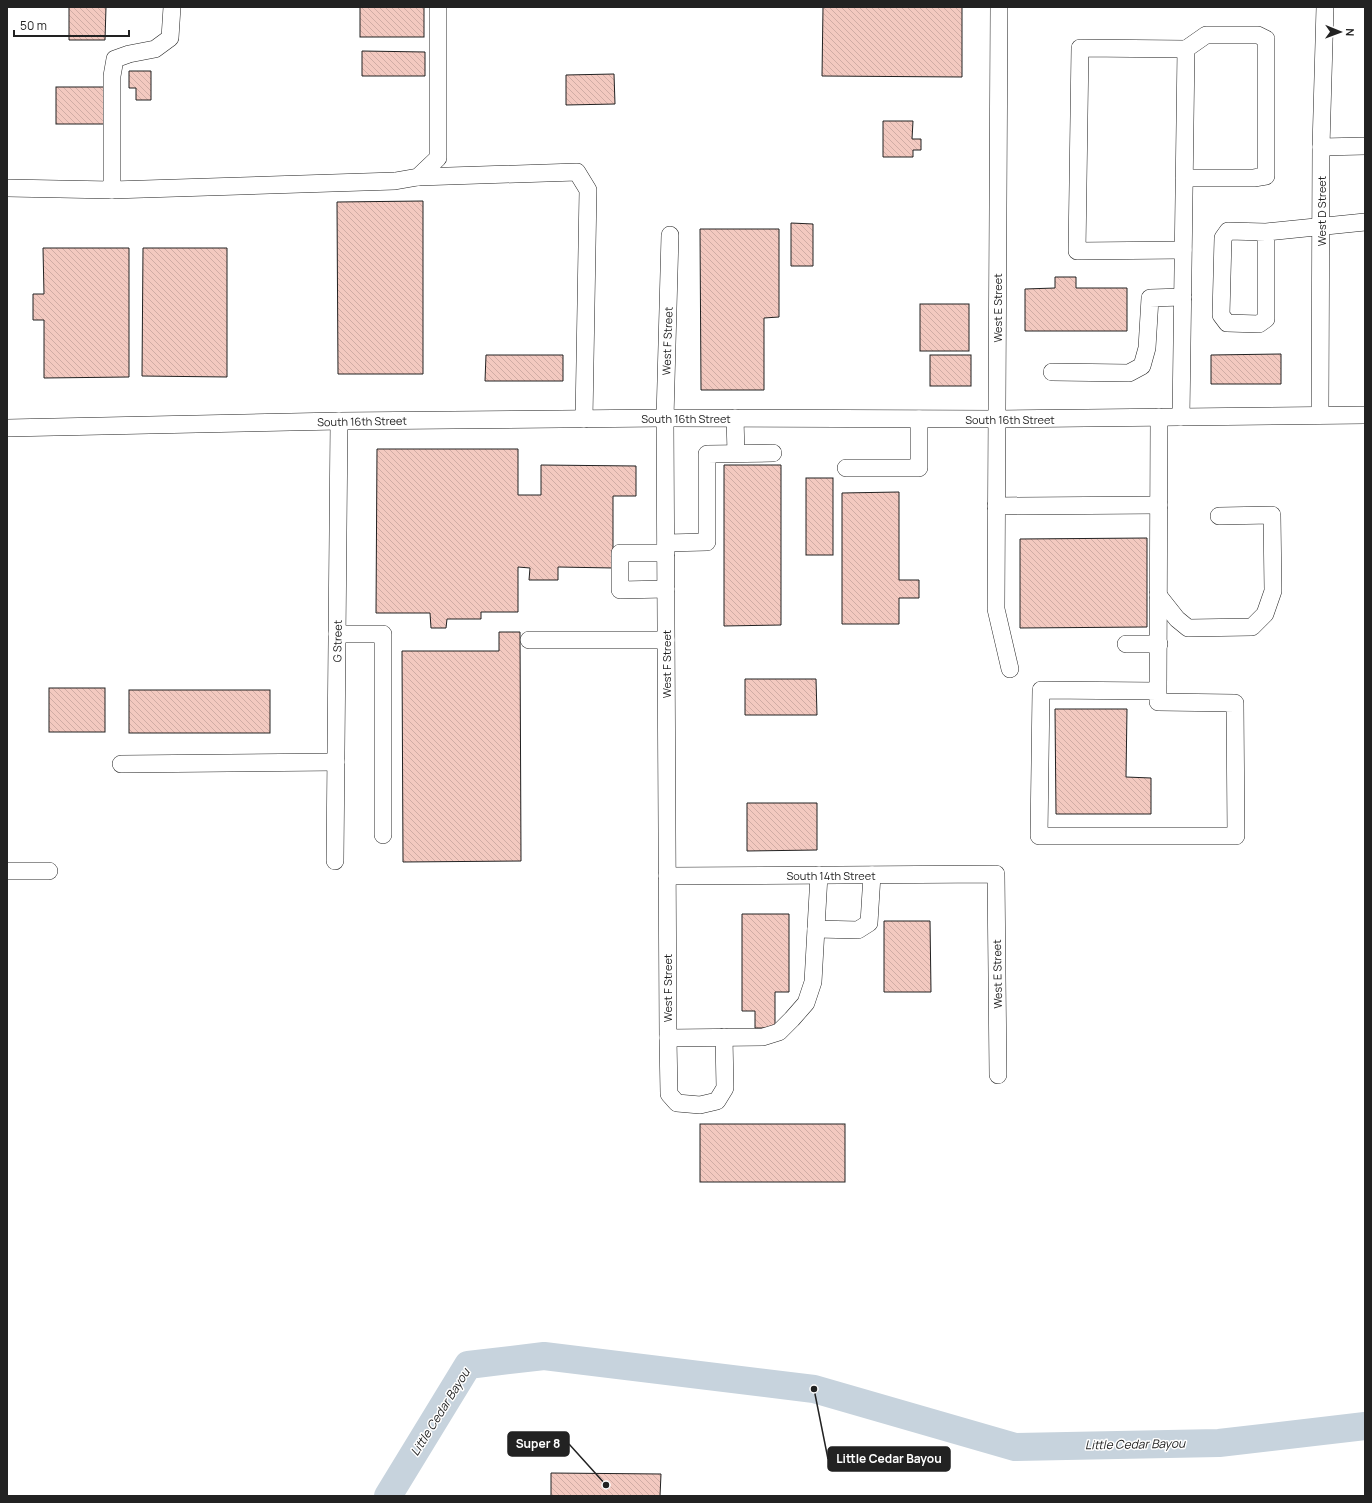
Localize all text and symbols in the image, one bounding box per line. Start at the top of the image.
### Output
scale bar [14,12,129,38]
north arrow [1320,12,1360,52]
text: 50 m [20,17,47,34]
text: N [1343,28,1358,36]
street label: West D Street [1314,176,1329,246]
street label: West E Street [990,273,1005,343]
street label: West F Street [658,307,676,375]
street label: South 16th Street [641,411,731,426]
street label: South 16th Street [965,412,1055,427]
street label: South 16th Street [317,413,407,429]
street label: G Street [329,620,345,662]
street label: West F Street [659,630,674,698]
street label: South 14th Street [786,868,876,883]
street label: West E Street [989,939,1005,1009]
street label: West F Street [660,954,675,1022]
water label: Little Cedar Bayou [406,1364,474,1459]
callout: Super 8 [508,1432,569,1456]
text: Super 8 [516,1435,560,1452]
water label: Little Cedar Bayou [1085,1435,1186,1453]
callout: Little Cedar Bayou [828,1447,950,1471]
text: Little Cedar Bayou [836,1450,942,1467]

